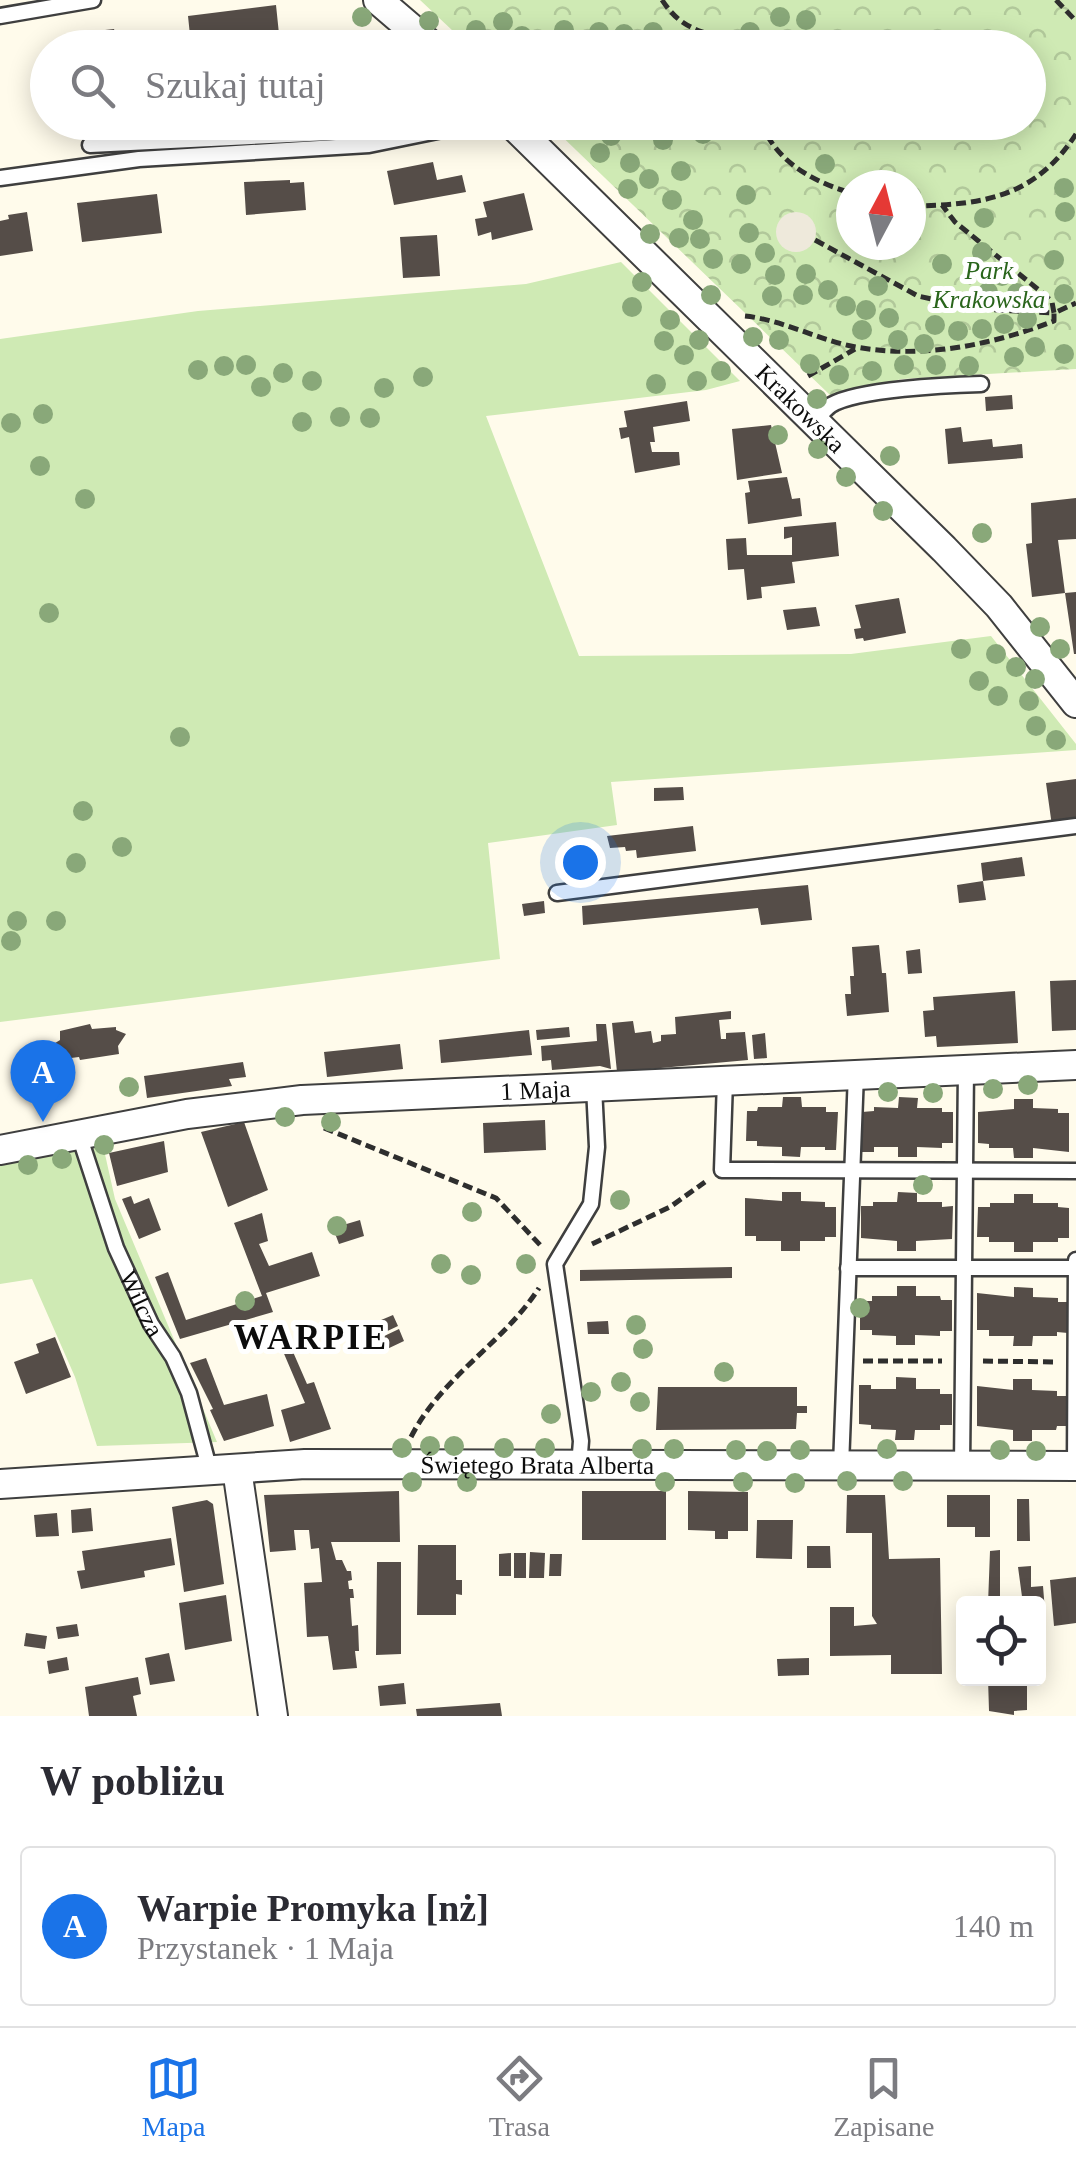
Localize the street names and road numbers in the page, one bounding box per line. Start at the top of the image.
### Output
street label: Krakowska [751,359,851,458]
street label: 1 Maja [500,1074,571,1105]
street label: Wilcza [115,1266,169,1342]
street label: Świętego Brata Alberta [421,1451,654,1478]

